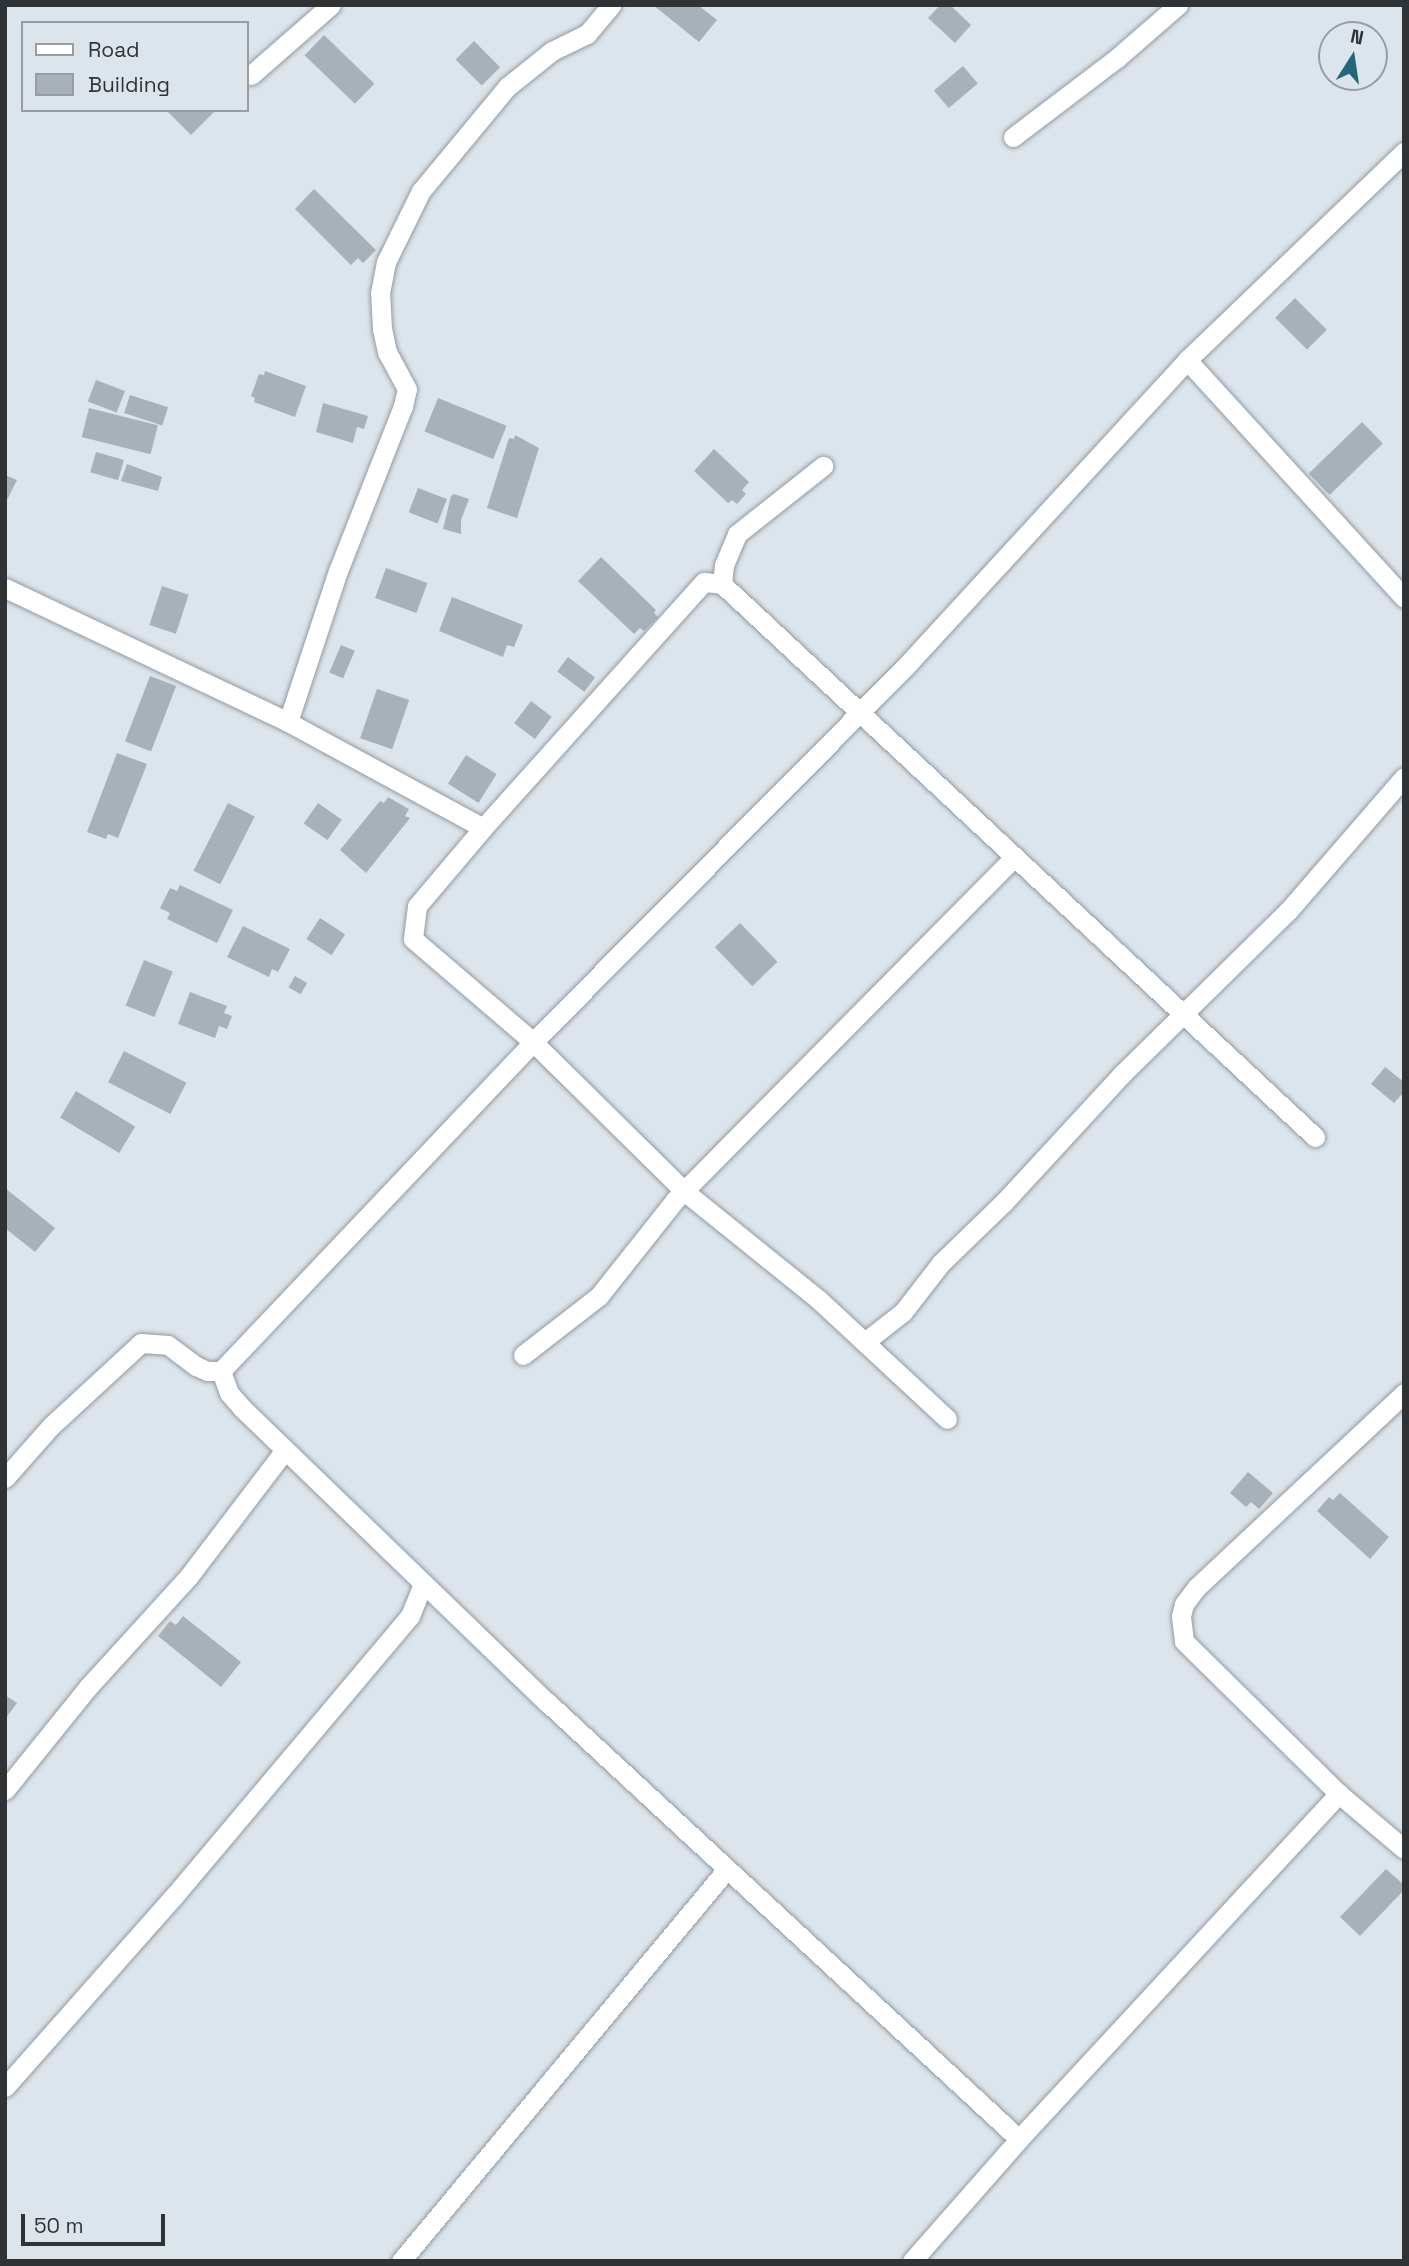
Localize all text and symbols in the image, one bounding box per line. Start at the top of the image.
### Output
legend [21,21,248,112]
north arrow [1318,21,1388,91]
text: N [1348,23,1366,50]
text: Road [88,36,140,63]
text: Building [88,71,170,98]
scale bar [24,2200,168,2244]
text: 50 m [34,2212,84,2239]

